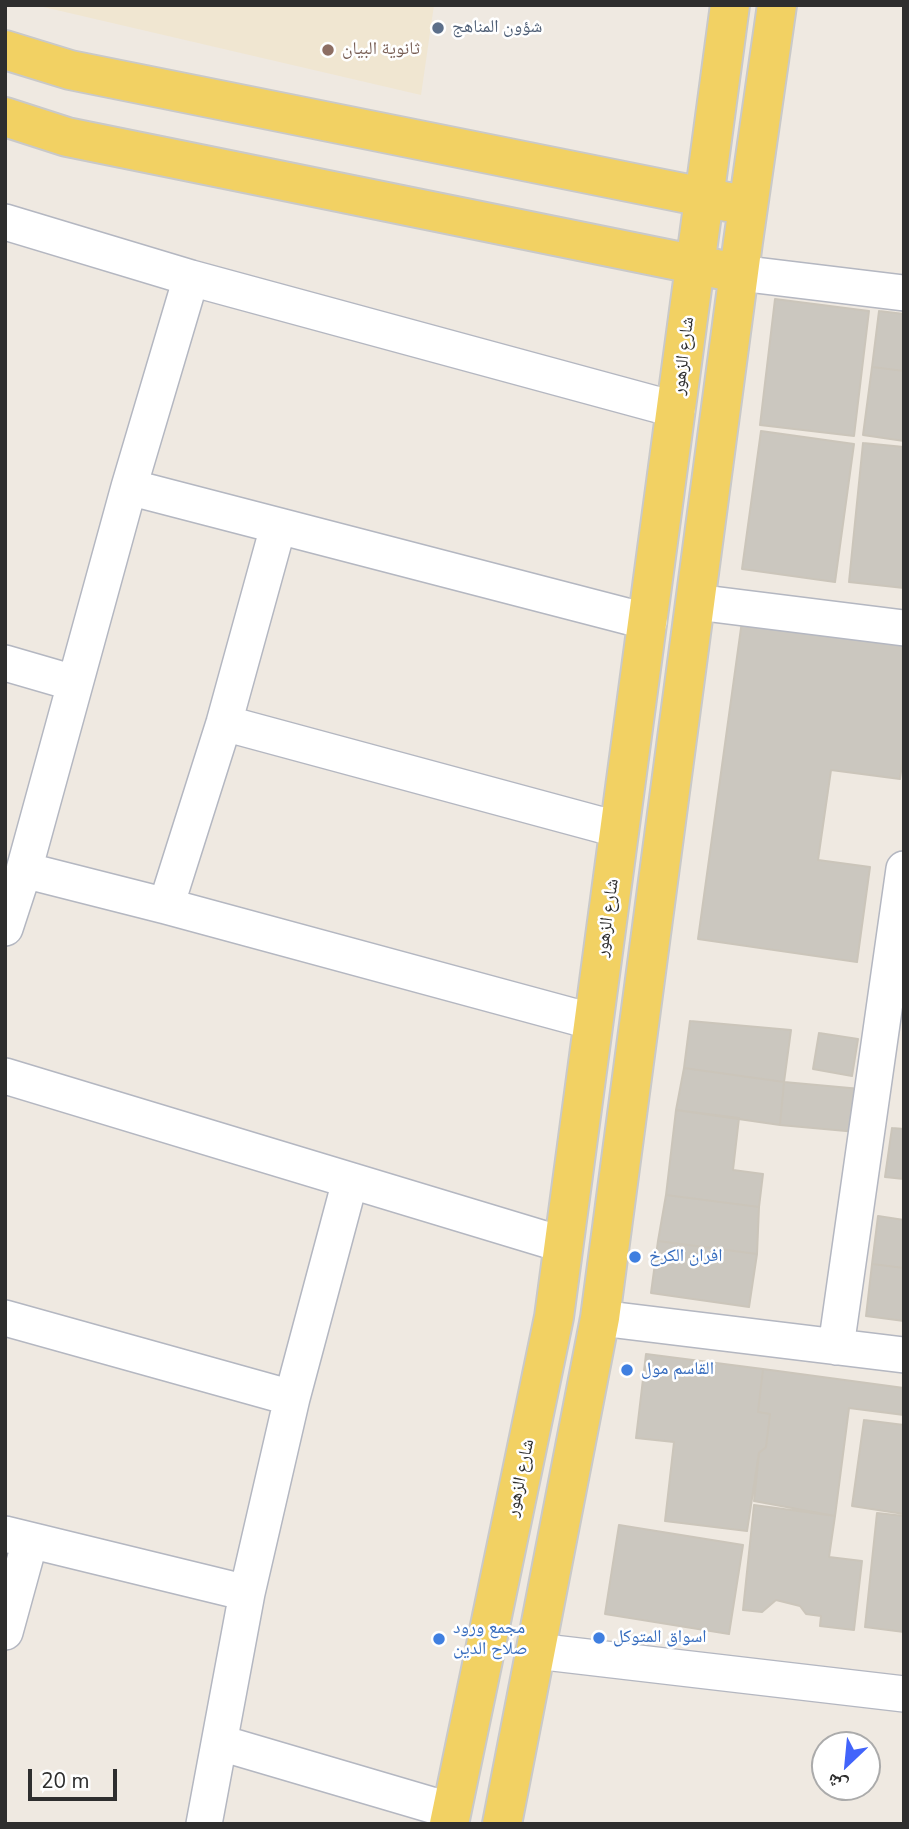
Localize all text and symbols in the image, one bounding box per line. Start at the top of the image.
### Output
place label: شؤون المناهج [452,17,542,39]
marker: شؤون المناهج [430,20,446,36]
place label: ثانوية البيان [342,39,420,61]
marker: ثانوية البيان [320,42,336,58]
street label: شارع الزهور [668,316,700,396]
street label: شارع الزهور [592,878,624,958]
place label: افران الكرخ [649,1246,723,1268]
marker: افران الكرخ [627,1249,643,1265]
place label: القاسم مول [641,1359,714,1381]
marker: القاسم مول [619,1362,635,1378]
street label: شارع الزهور [502,1437,540,1519]
place label: مجمع ورود صلاح الدين [453,1618,528,1660]
place label: اسواق المتوكل [613,1627,707,1649]
marker: اسواق المتوكل [591,1630,607,1646]
marker: مجمع ورود صلاح الدين [431,1631,447,1647]
north arrow [811,1731,881,1801]
scale bar [32,1756,121,1800]
text: 20 m [41,1767,90,1795]
text: ش [823,1767,852,1799]

